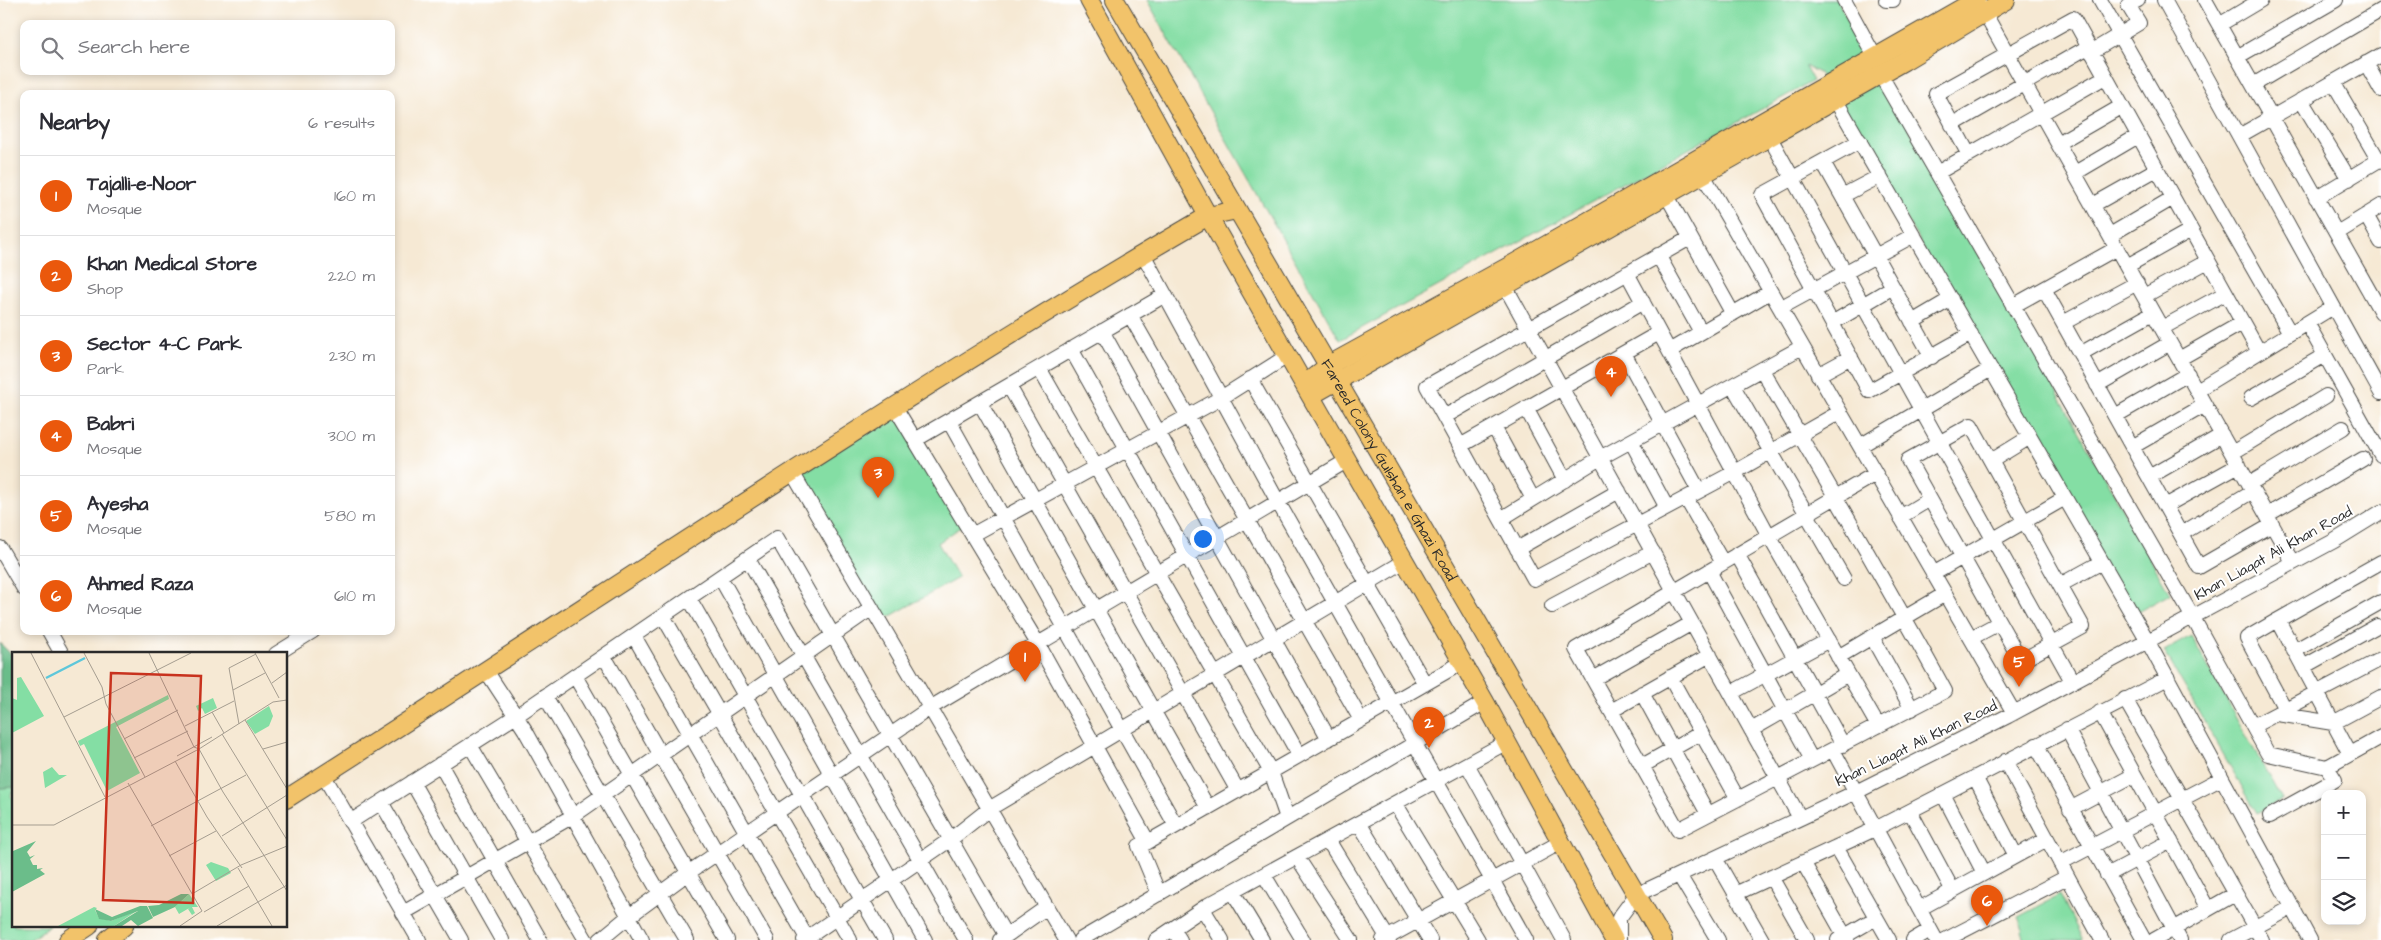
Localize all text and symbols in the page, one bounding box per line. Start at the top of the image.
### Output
search box [20,20,395,75]
icon: search [38,34,66,62]
text: Search here [78,34,190,61]
text: Nearby [40,108,110,137]
text: 6 results [308,112,375,134]
text: Tajalli-e-Noor [87,171,196,198]
text: 1 [55,185,57,207]
text: 160 m [334,185,375,207]
text: Mosque [87,198,142,220]
text: Khan Medical Store [87,251,257,278]
text: 2 [51,265,61,287]
text: 220 m [328,265,375,287]
text: Shop [87,278,123,300]
text: Sector 4-C Park [87,331,242,358]
text: 3 [52,345,60,367]
text: 230 m [329,345,375,367]
street label: Fareed Colony Gulshan e Ghazi Road [1315,355,1462,586]
pin: 4 [1595,356,1627,397]
text: Park [87,358,124,380]
text: Babri [87,411,134,438]
text: 4 [51,425,61,447]
text: 300 m [328,425,375,447]
text: Mosque [87,438,142,460]
pin: 3 [862,457,894,498]
text: Ayesha [87,491,149,518]
street label: Khan Liaqat Ali Khan Road [2190,501,2356,606]
text: 5 [50,505,62,527]
text: 580 m [324,505,375,527]
text: Mosque [87,518,142,540]
your location [1190,526,1216,552]
text: Ahmed Raza [87,571,193,598]
text: 6 [51,585,61,607]
text: 610 m [334,585,375,607]
text: Mosque [87,598,142,620]
pin: 1 [1009,641,1041,682]
pin: 5 [2003,646,2035,687]
inset map [12,652,288,928]
street label: Khan Liaqat Ali Khan Road [1832,695,2001,792]
pin: 2 [1413,707,1445,748]
map controls [2321,790,2366,925]
button: + [2321,790,2366,835]
button: − [2321,835,2366,880]
button: layers [2321,880,2366,925]
pin: 6 [1971,885,2003,926]

